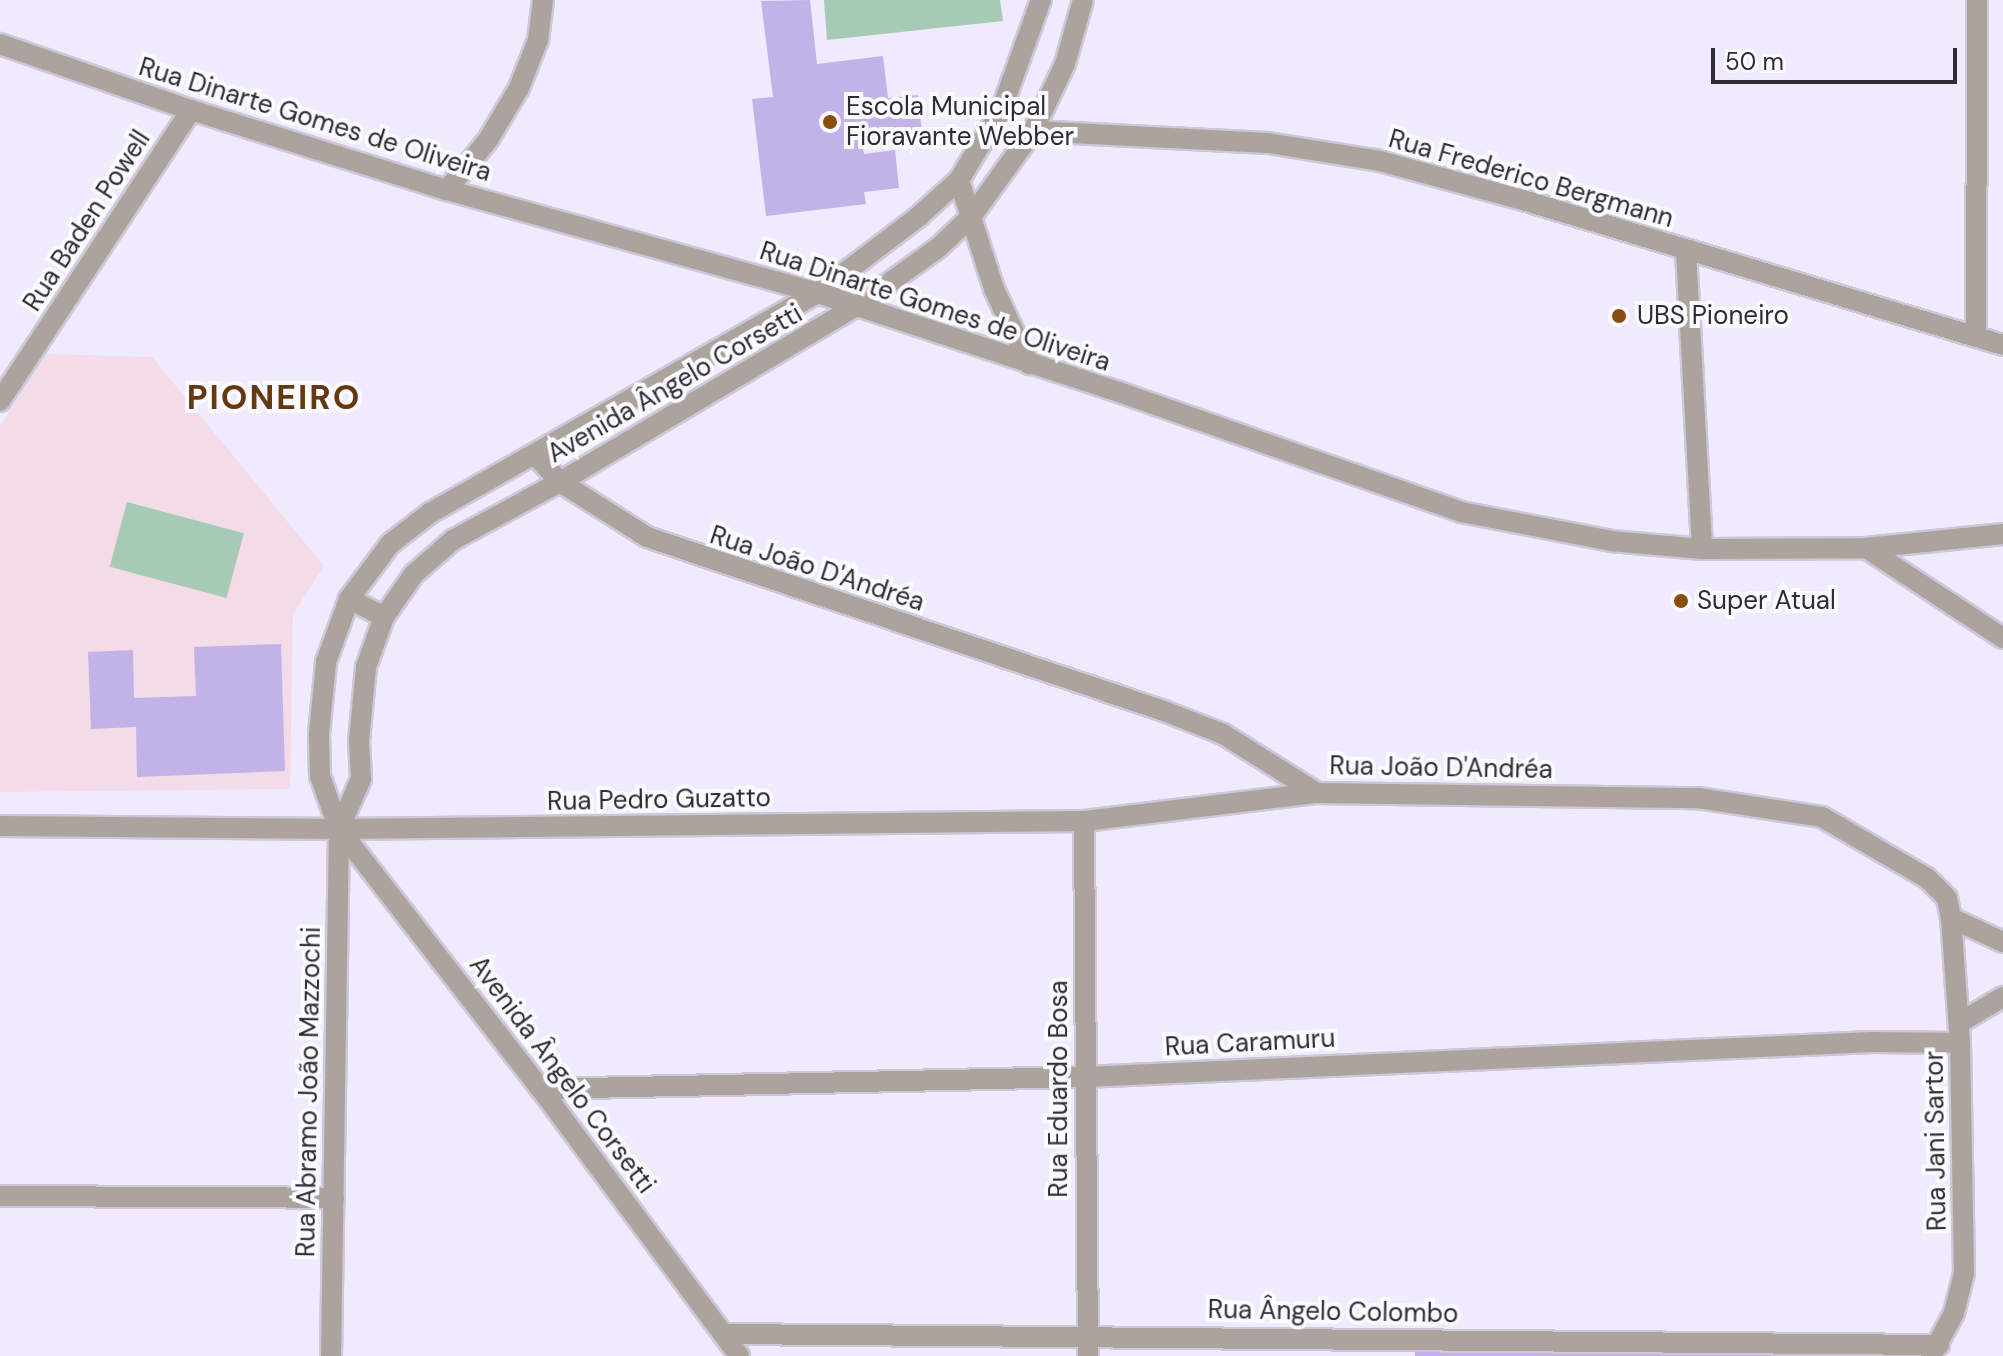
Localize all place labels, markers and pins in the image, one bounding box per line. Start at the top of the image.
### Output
place label: Escola Municipal Fioravante Webber [846,91,1074,152]
marker: Escola Municipal Fioravante Webber [821,113,839,131]
place label: UBS Pioneiro [1637,300,1789,332]
marker: UBS Pioneiro [1608,305,1630,327]
place label: Super Atual [1697,585,1836,617]
marker: Super Atual [1672,592,1690,610]

